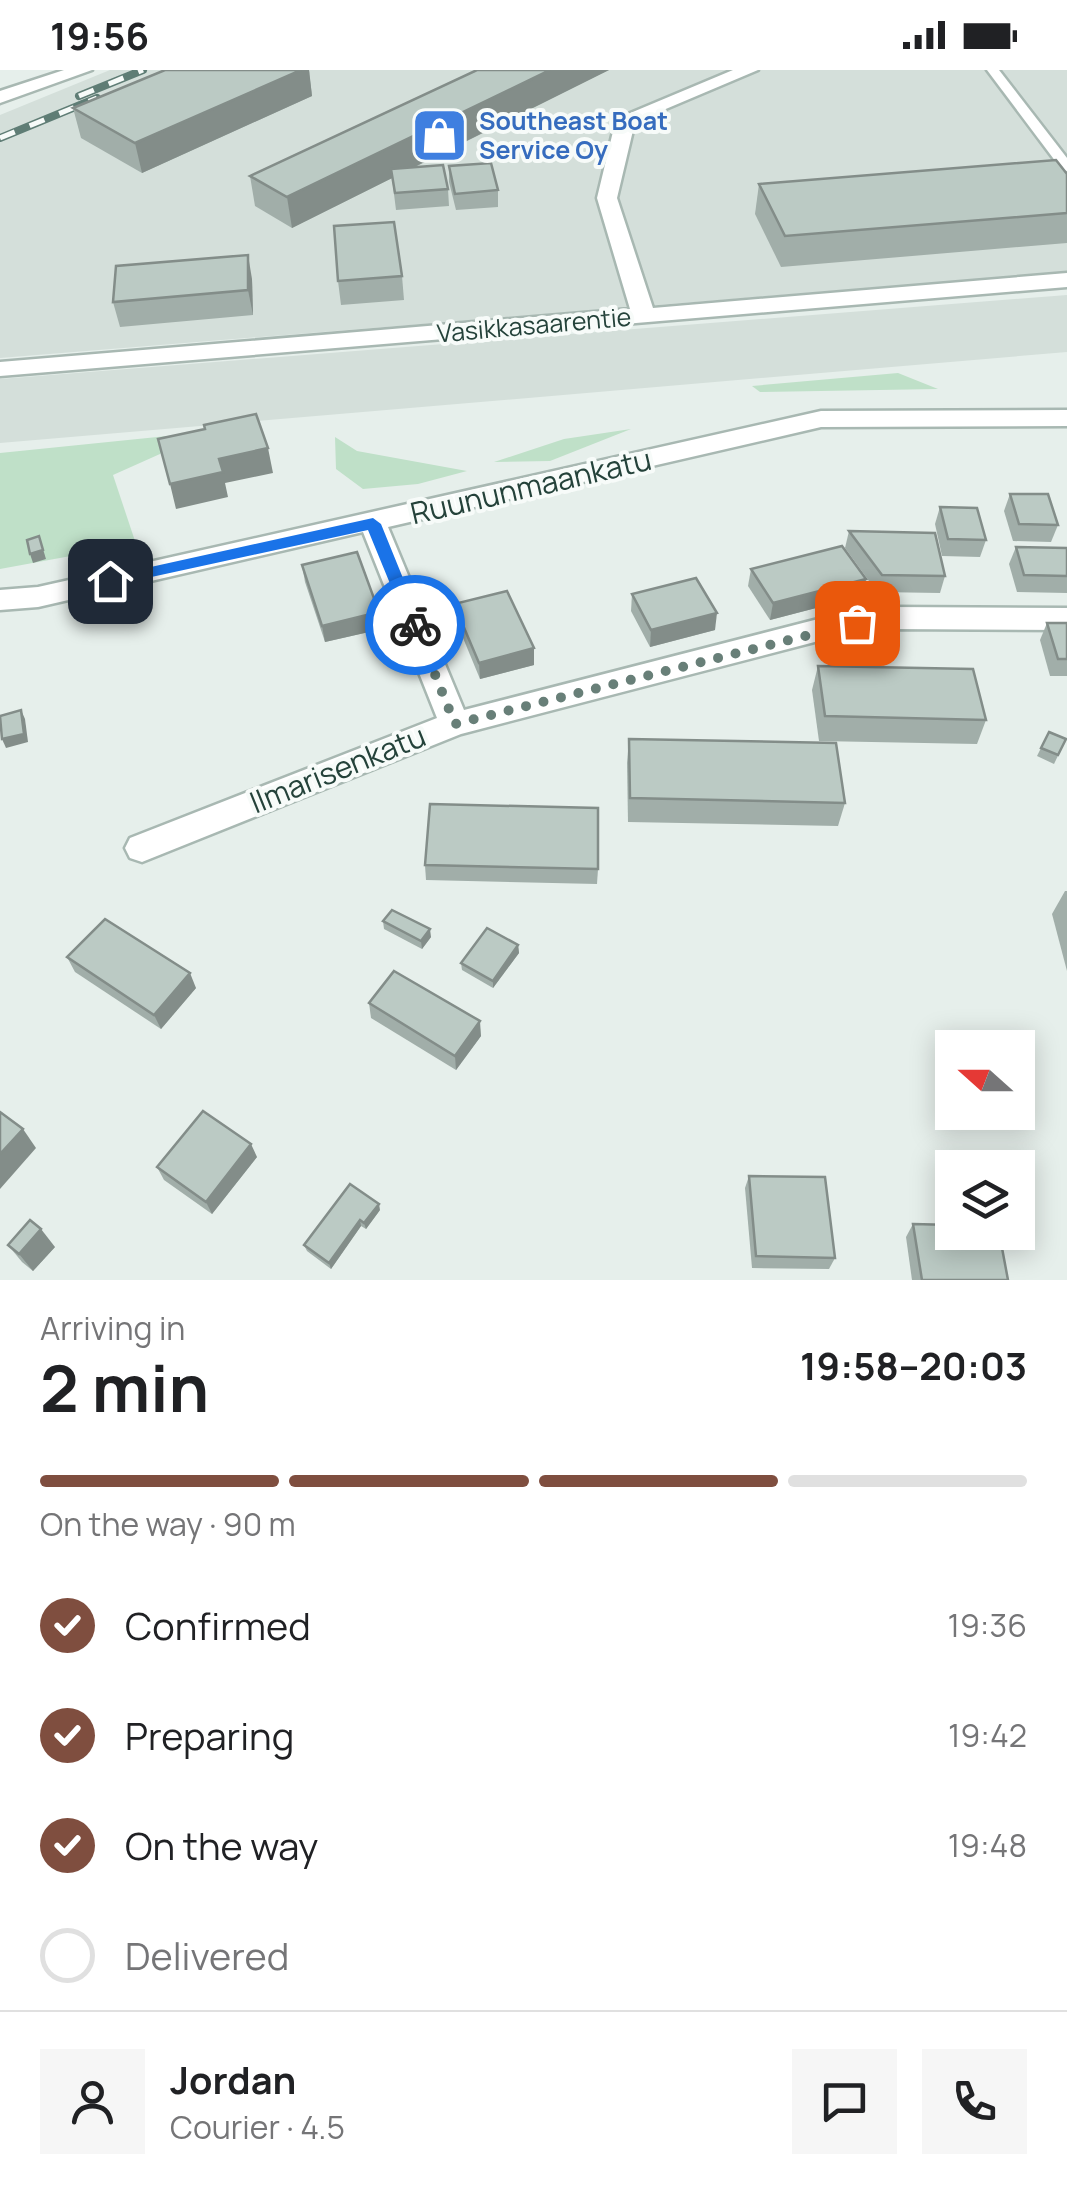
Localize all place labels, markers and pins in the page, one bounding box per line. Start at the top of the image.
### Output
place label: Southeast Boat Service Oy [479,103,668,167]
shop icon: Southeast Boat Service Oy [410,105,470,165]
pin [68,539,153,624]
pin [815,581,900,666]

